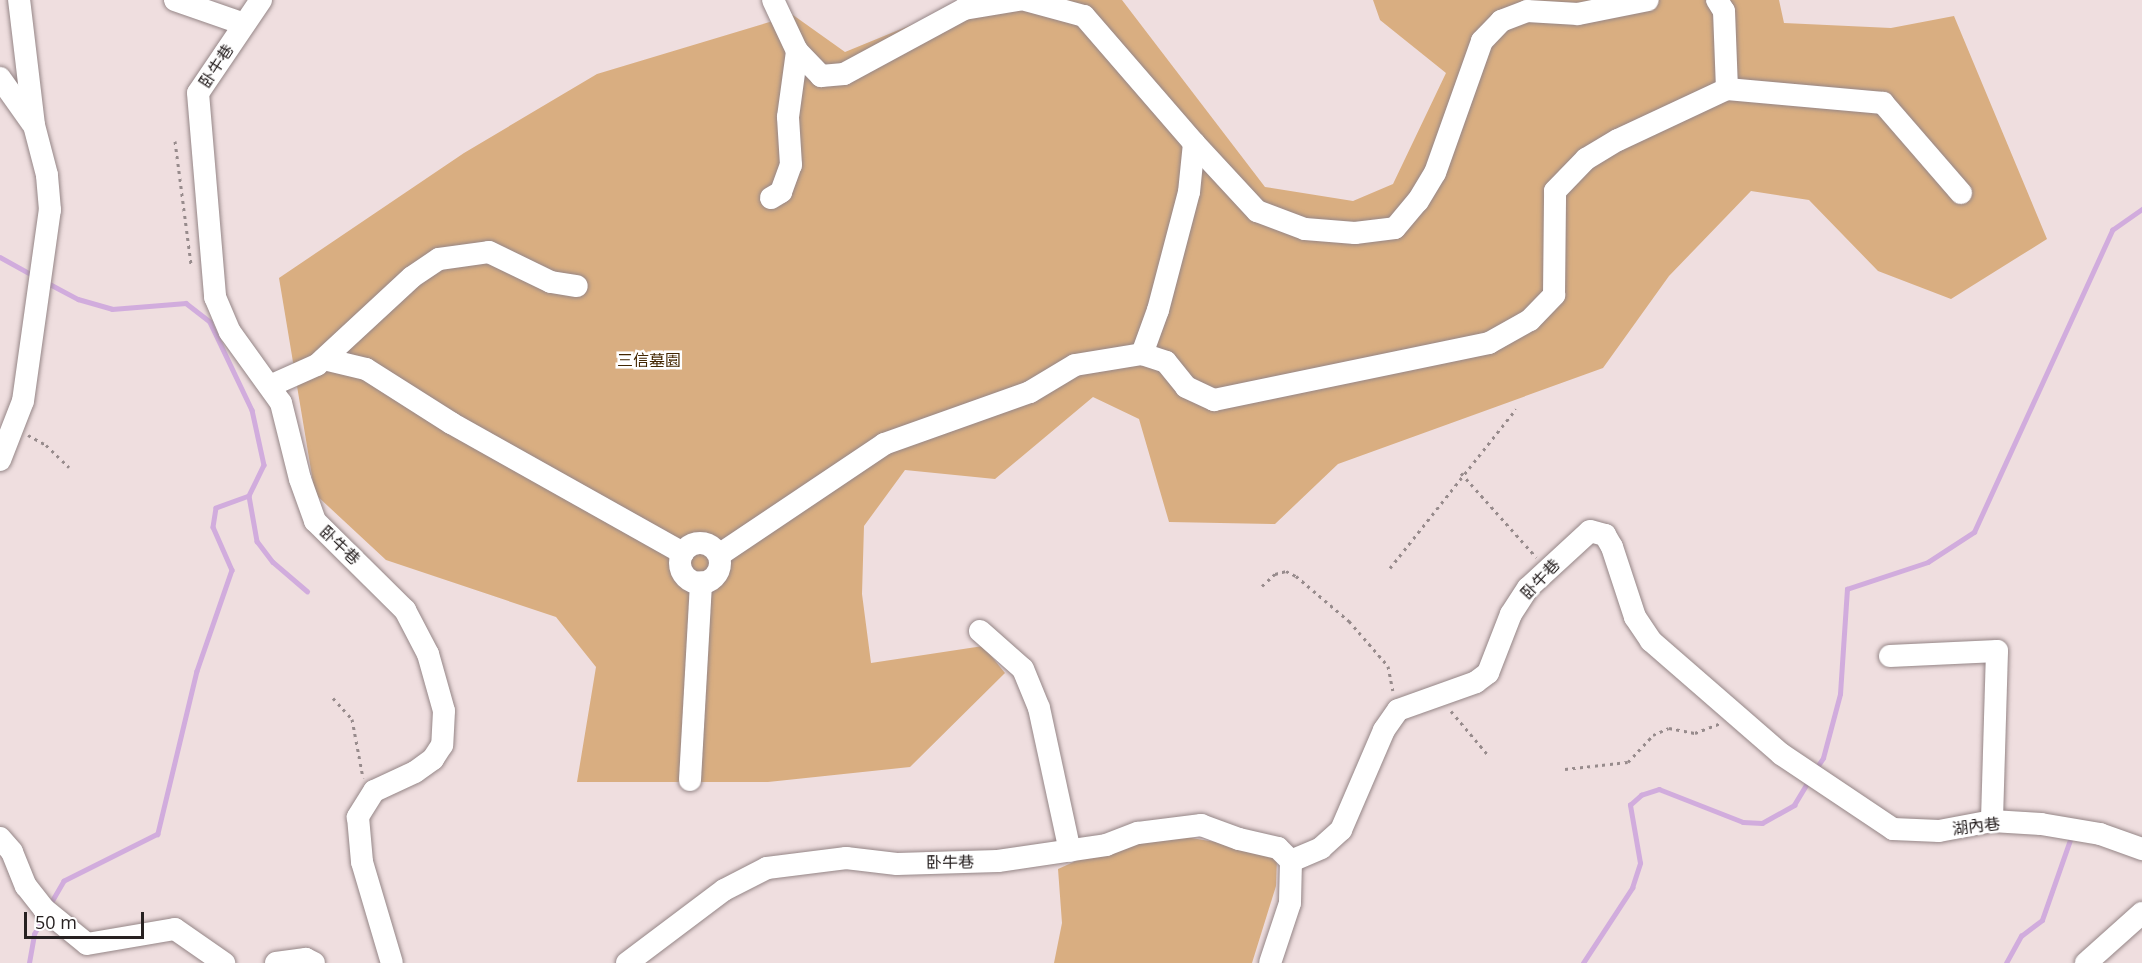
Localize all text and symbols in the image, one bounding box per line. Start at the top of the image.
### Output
street label: 卧牛巷 [195,41,237,91]
park label: 三信墓園 [617,350,681,370]
street label: 卧牛巷 [316,522,364,568]
street label: 卧牛巷 [1517,555,1563,603]
street label: 湖內巷 [1951,814,2001,838]
street label: 卧牛巷 [926,852,974,872]
scale bar [27,900,147,938]
text: 50 m [35,910,77,934]

